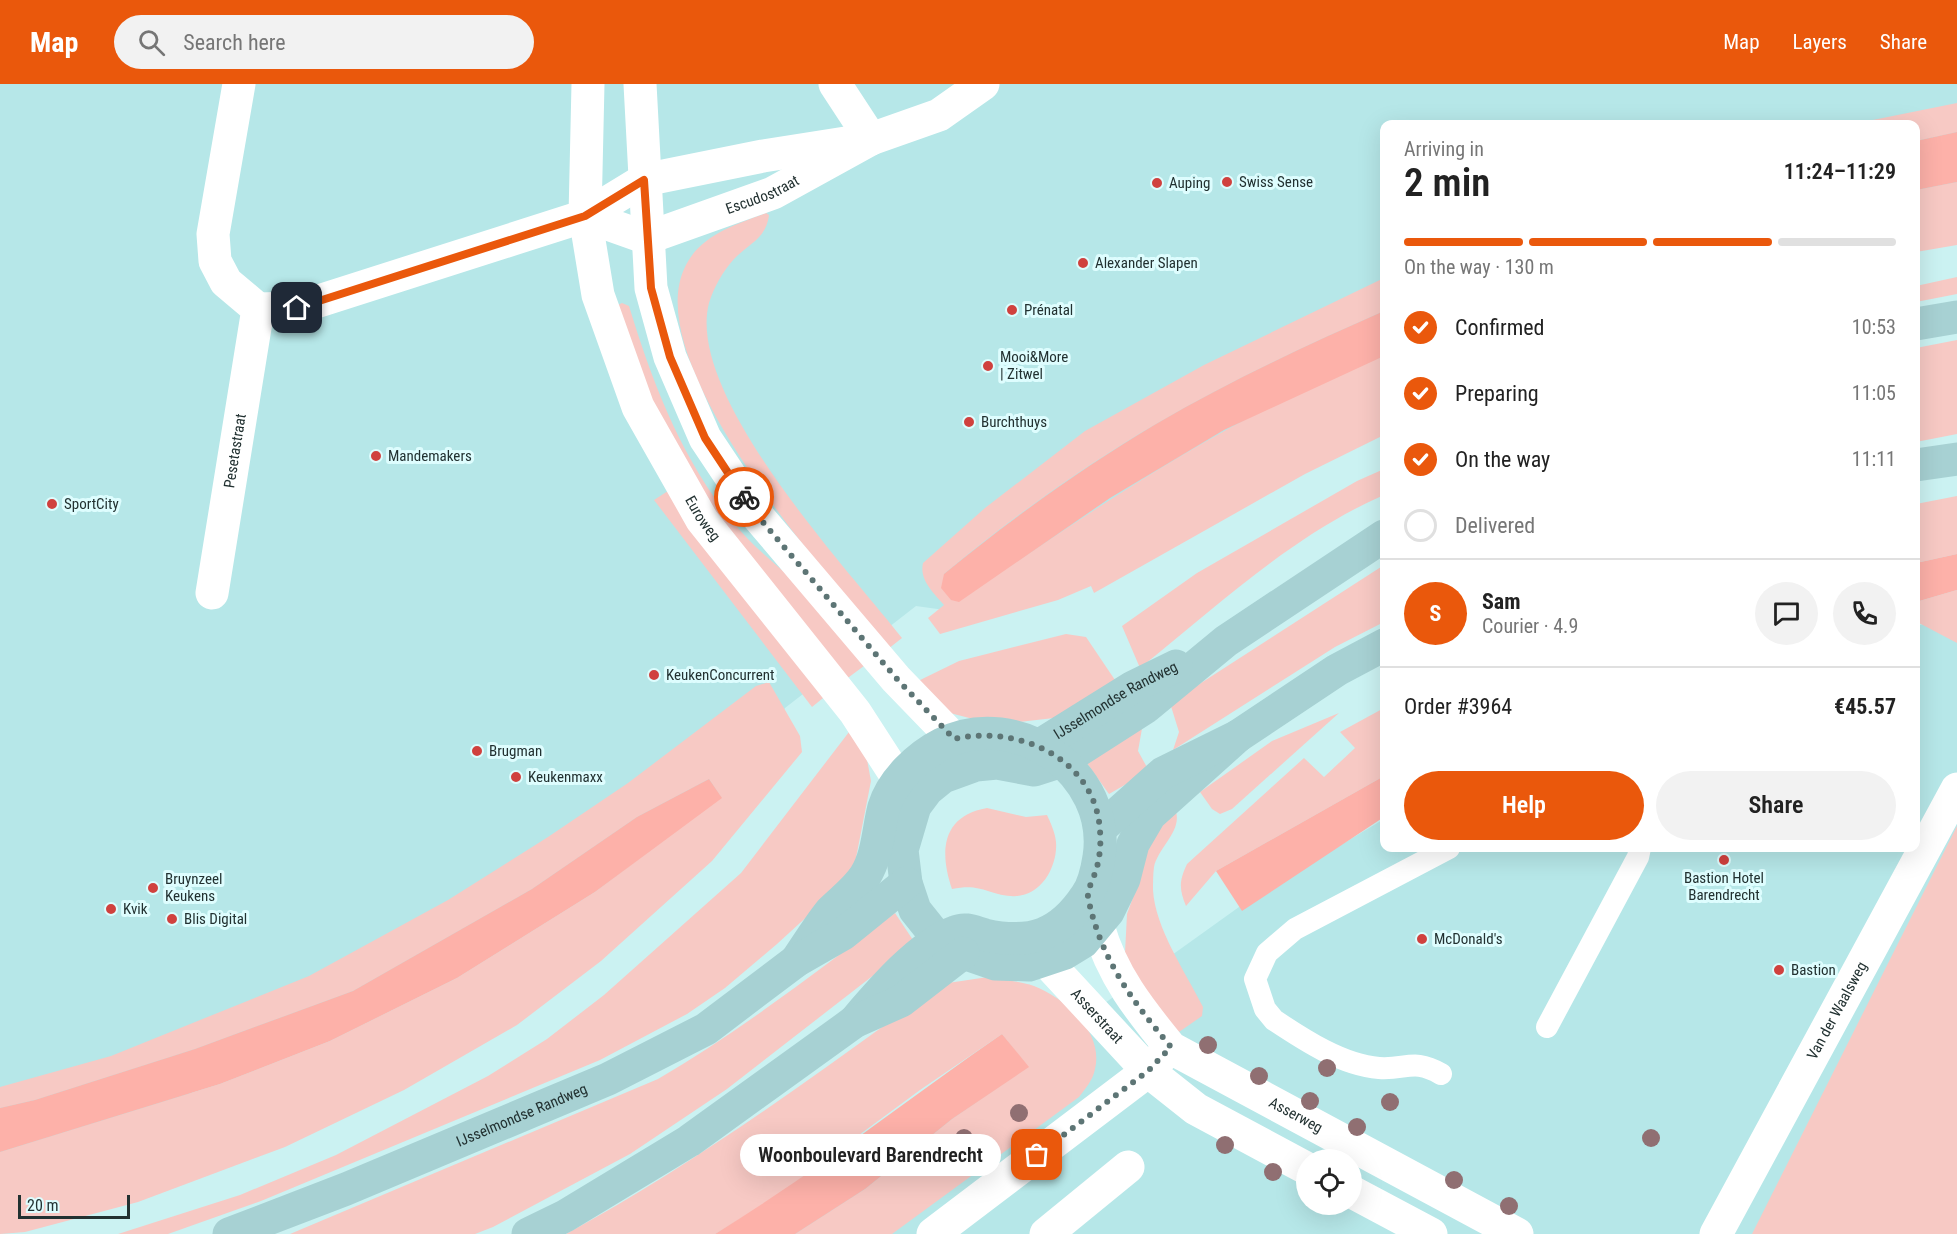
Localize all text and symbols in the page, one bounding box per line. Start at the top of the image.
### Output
search box [114,15,534,69]
text: Map [30,26,78,59]
icon: search [135,26,168,59]
text: Search here [183,30,286,55]
text: Map [1723,30,1760,54]
text: Layers [1793,30,1847,54]
text: Share [1880,30,1927,54]
text: Arriving in [1404,137,1484,161]
text: 11:24–11:29 [1784,159,1896,184]
text: 2 min [1404,160,1490,206]
street label: Escudostraat [723,171,802,218]
place label: Swiss Sense [1239,173,1313,191]
place label: Auping [1169,174,1210,192]
marker: Swiss Sense [1220,175,1234,189]
marker: Auping [1150,176,1164,190]
place label: Alexander Slapen [1095,254,1198,272]
text: On the way · 130 m [1404,255,1554,279]
marker: Alexander Slapen [1076,256,1090,270]
pin [271,282,322,333]
icon: home [280,291,313,324]
place label: Prénatal [1024,301,1073,319]
marker: Prénatal [1005,303,1019,317]
icon: check [1404,311,1437,344]
text: Confirmed [1455,315,1544,340]
text: 10:53 [1852,315,1896,339]
place label: Mooi&More | Zitwel [1000,348,1068,383]
marker: Mooi&More | Zitwel [981,359,995,373]
icon: check [1404,377,1437,410]
text: Preparing [1455,381,1539,406]
text: 11:05 [1852,381,1896,405]
street label: Pesetastraat [220,412,250,489]
place label: Burchthuys [981,413,1047,431]
marker: Burchthuys [962,415,976,429]
icon: check [1404,443,1437,476]
place label: Mandemakers [388,447,472,465]
text: On the way [1455,447,1550,472]
text: 11:11 [1852,447,1896,471]
marker: Mandemakers [369,449,383,463]
courier [714,467,774,527]
icon: bike [728,481,761,514]
street label: Euroweg [681,493,724,545]
place label: SportCity [64,495,119,513]
marker: SportCity [45,497,59,511]
text: Delivered [1455,513,1535,538]
button: chat [1755,582,1818,645]
button: phone [1833,582,1896,645]
text: Sam [1482,589,1521,614]
text: S [1430,601,1441,626]
text: Courier · 4.9 [1482,614,1578,638]
street label: IJsselmondse Randweg [1050,658,1180,743]
place label: KeukenConcurrent [666,666,774,684]
marker: KeukenConcurrent [647,668,661,682]
text: Order #3964 [1404,694,1512,719]
text: €45.57 [1834,694,1896,719]
place label: Brugman [489,742,542,760]
marker: Brugman [470,744,484,758]
place label: Keukenmaxx [528,768,603,786]
marker: Keukenmaxx [509,770,523,784]
button: Help [1404,771,1644,840]
button: Share [1656,771,1896,840]
marker: Bastion Hotel Barendrecht [1717,853,1731,867]
place label: Bastion Hotel Barendrecht [1684,869,1764,904]
place label: Bruynzeel Keukens [165,870,223,905]
marker: Bruynzeel Keukens [146,881,160,895]
place label: Kvik [123,900,148,918]
marker: Kvik [104,902,118,916]
place label: Blis Digital [184,910,247,928]
marker: Blis Digital [165,912,179,926]
place label: McDonald's [1434,930,1503,948]
marker: McDonald's [1415,932,1429,946]
street label: Van der Waalsweg [1803,959,1871,1063]
place label: Bastion [1791,961,1836,979]
marker: Bastion [1772,963,1786,977]
street label: Asserstraat [1067,985,1127,1047]
street label: IJsselmondse Randweg [454,1080,590,1151]
street label: Asserweg [1266,1093,1326,1137]
pin [1011,1129,1062,1180]
callout: Woonboulevard Barendrecht [740,1134,1001,1176]
icon: bag [1020,1138,1053,1171]
text: Woonboulevard Barendrecht [758,1143,983,1167]
map controls [1296,1149,1362,1215]
button: locate [1296,1149,1362,1215]
scale bar [18,1192,130,1220]
text: 20 m [27,1196,59,1215]

